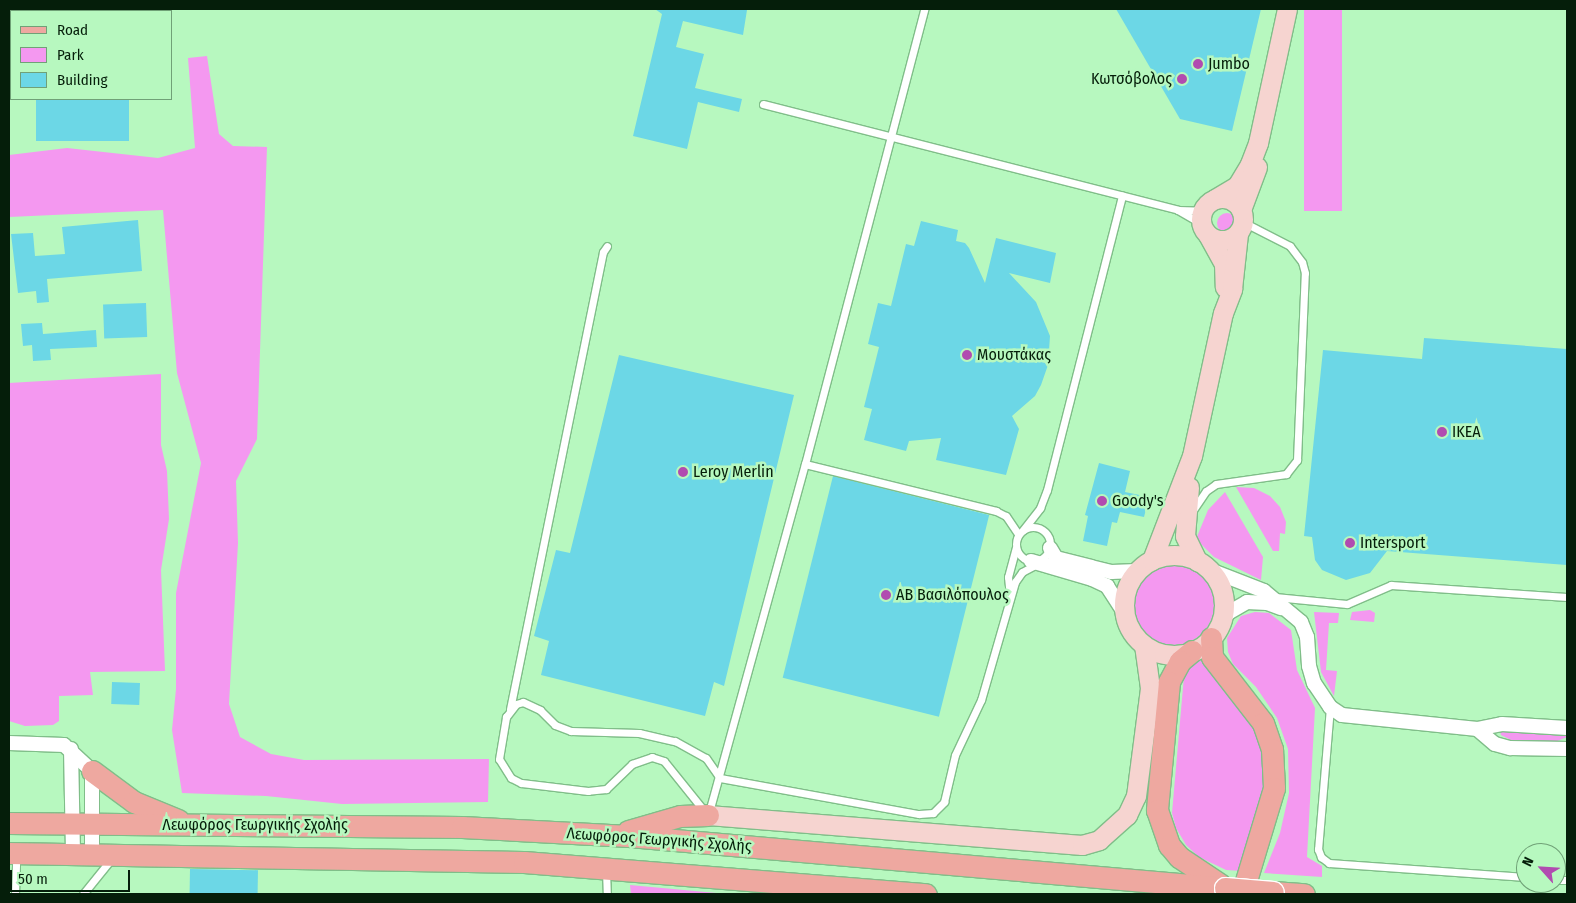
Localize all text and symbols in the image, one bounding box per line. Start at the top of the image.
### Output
legend [10,10,172,100]
text: Road [57,21,88,39]
text: Park [57,46,84,64]
place label: Jumbo [1208,54,1250,74]
marker: Jumbo [1192,58,1204,70]
place label: Κωτσόβολος [1091,69,1172,89]
text: Building [57,71,108,89]
marker: Κωτσόβολος [1176,73,1188,85]
place label: Μουστάκας [977,345,1051,365]
marker: Μουστάκας [961,349,973,361]
place label: ΙΚΕΑ [1452,422,1481,442]
marker: ΙΚΕΑ [1436,426,1448,438]
place label: Leroy Merlin [693,462,774,482]
marker: Leroy Merlin [677,466,689,478]
place label: Goody's [1112,491,1164,511]
marker: Goody's [1096,495,1108,507]
place label: Intersport [1360,533,1425,553]
marker: Intersport [1344,537,1356,549]
place label: ΑΒ Βασιλόπουλος [896,585,1009,605]
marker: ΑΒ Βασιλόπουλος [880,589,892,601]
street label: Λεωφόρος Γεωργικής Σχολής [162,815,348,835]
street label: Λεωφόρος Γεωργικής Σχολής [566,824,752,856]
north arrow [1516,843,1566,893]
text: N [1518,854,1537,869]
scale bar [12,860,132,892]
text: 50 m [18,870,48,888]

